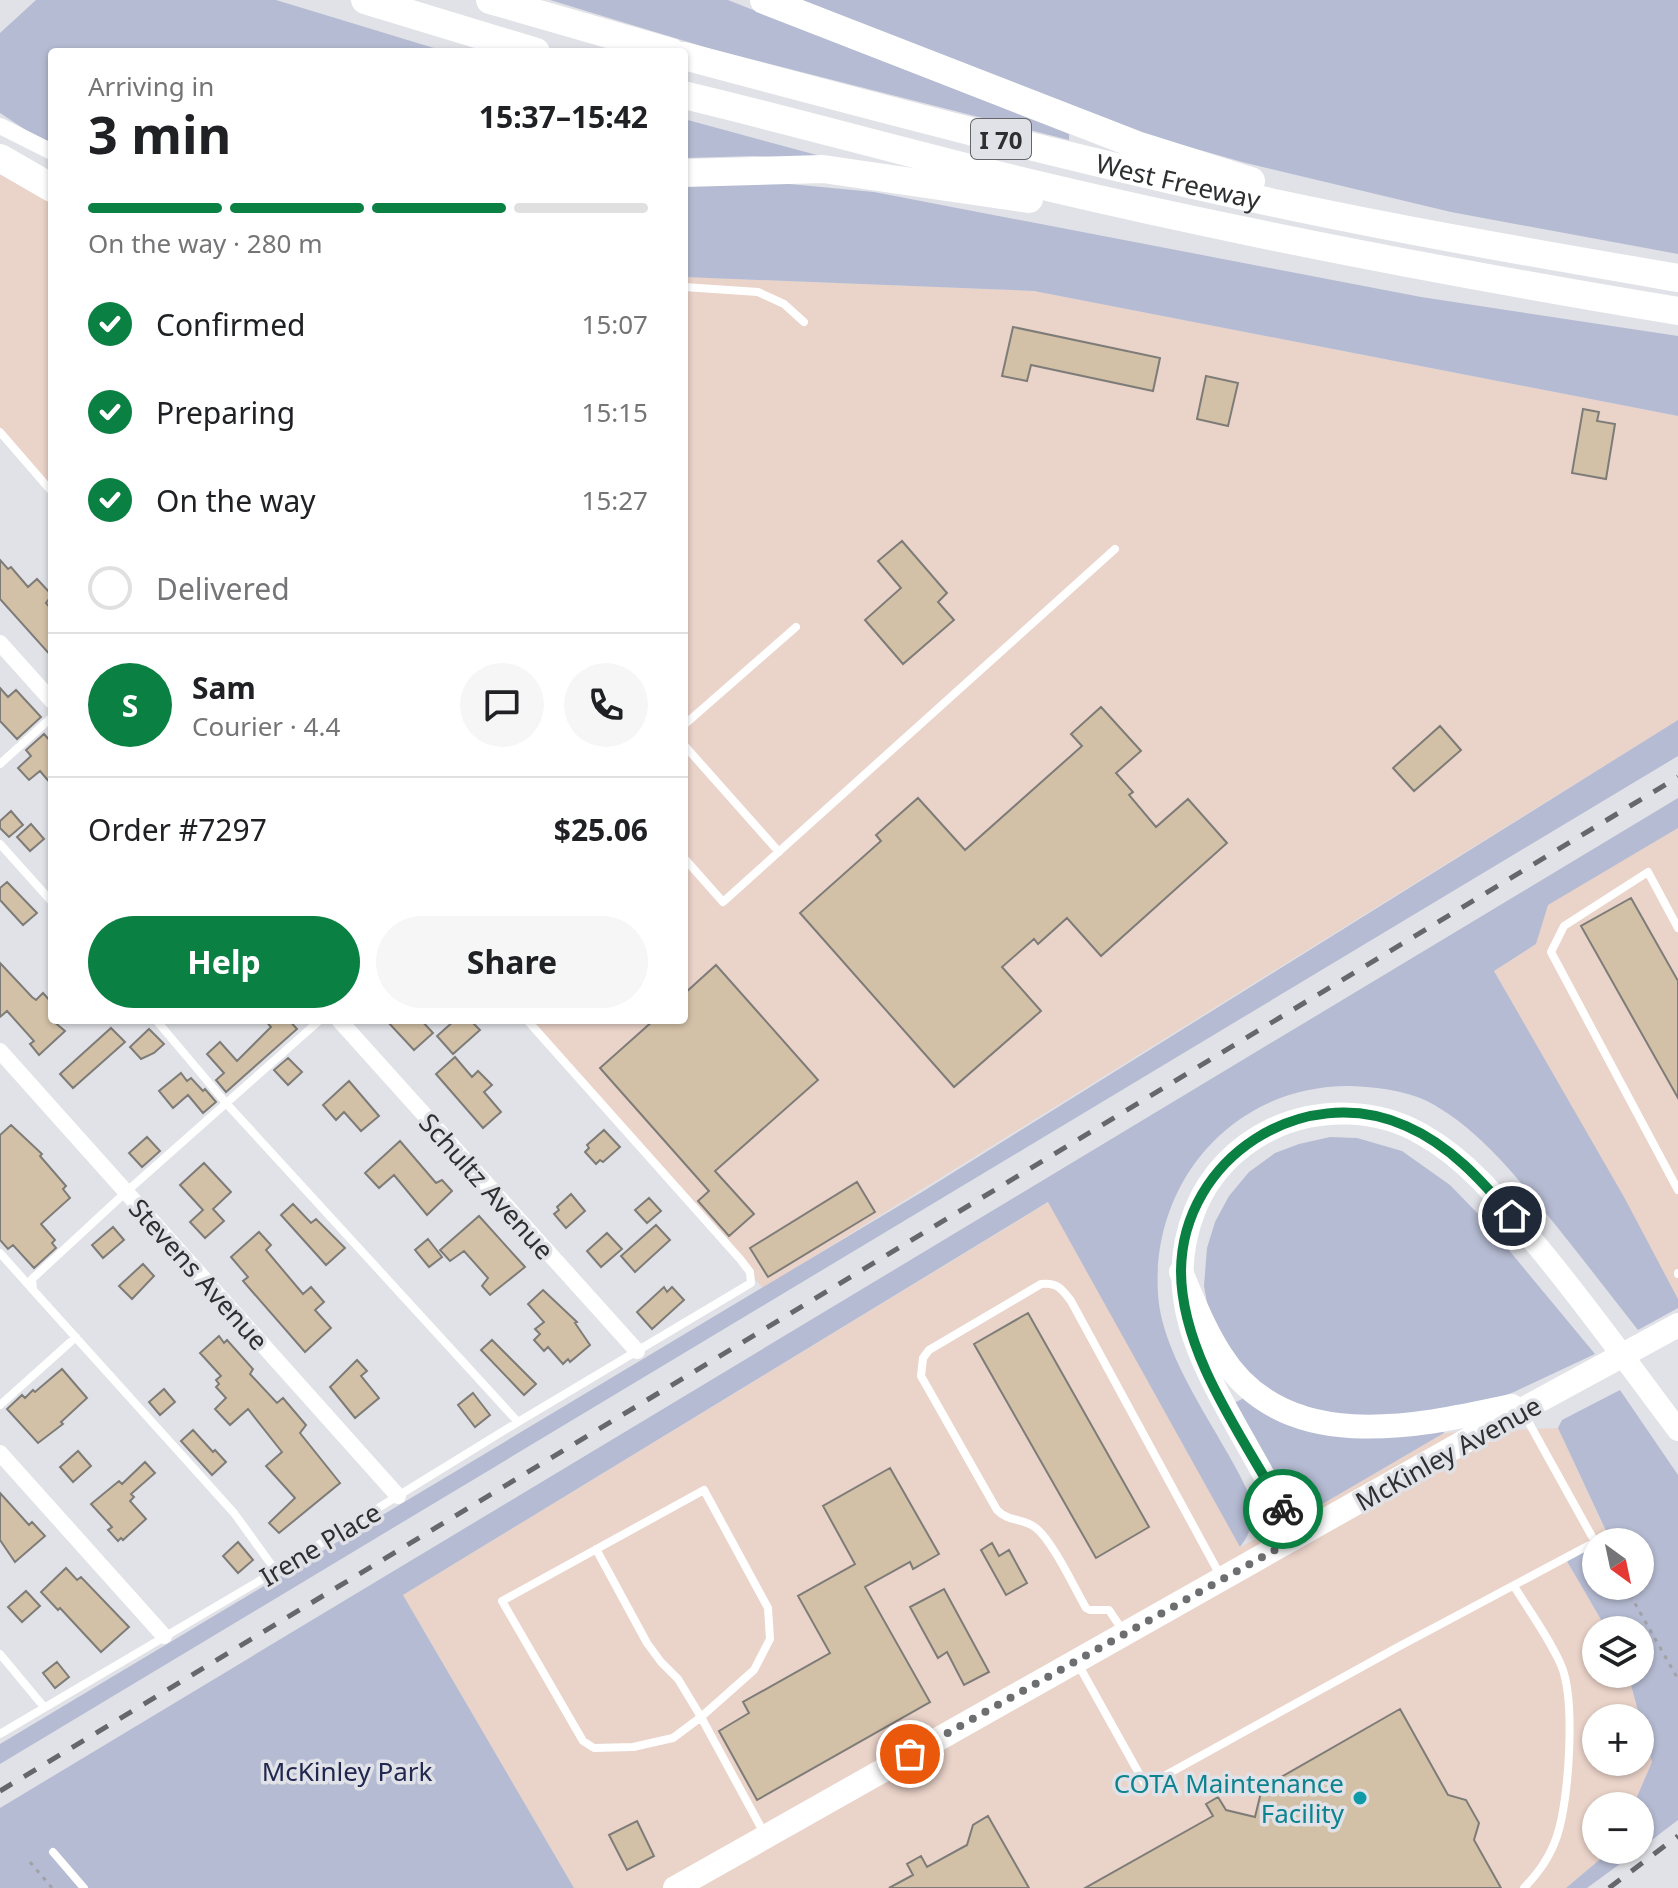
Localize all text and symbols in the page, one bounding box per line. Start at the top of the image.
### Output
text: Arriving in [88,68,214,104]
text: 15:37–15:42 [479,96,648,137]
text: 3 min [88,98,231,169]
road number: I 70 [971,119,1031,159]
street label: West Freeway [1092,145,1265,218]
text: On the way · 280 m [88,225,322,261]
icon: check [88,302,132,346]
text: Confirmed [156,304,306,345]
text: 15:07 [582,306,648,342]
icon: check [88,390,132,434]
text: Preparing [156,392,295,433]
text: 15:15 [582,394,648,430]
icon: check [88,478,132,522]
text: On the way [156,480,316,521]
text: 15:27 [582,482,648,518]
text: Delivered [156,568,290,609]
button: chat [460,663,544,747]
button: phone [564,663,648,747]
text: Sam [192,667,256,708]
text: S [122,685,138,726]
text: Courier · 4.4 [192,708,340,744]
text: Order #7297 [88,809,267,850]
text: $25.06 [554,809,648,850]
button: Help [88,916,360,1008]
button: Share [376,916,648,1008]
street label: Schultz Avenue [412,1105,562,1267]
pin [1478,1182,1546,1250]
street label: Stevens Avenue [121,1191,277,1357]
icon: home [1490,1194,1534,1238]
street label: McKinley Avenue [1349,1387,1547,1519]
courier [1243,1469,1323,1549]
icon: bike [1261,1487,1305,1531]
street label: Irene Place [253,1494,387,1594]
north arrow [1582,1528,1654,1600]
map controls [1582,1528,1654,1864]
button: layers [1582,1616,1654,1688]
button: + [1582,1704,1654,1776]
pin [876,1720,944,1788]
icon: bag [888,1732,932,1776]
park label: McKinley Park [262,1753,432,1789]
place label: COTA Maintenance Facility [1114,1765,1345,1831]
marker: COTA Maintenance Facility [1351,1789,1369,1807]
button: − [1582,1792,1654,1864]

